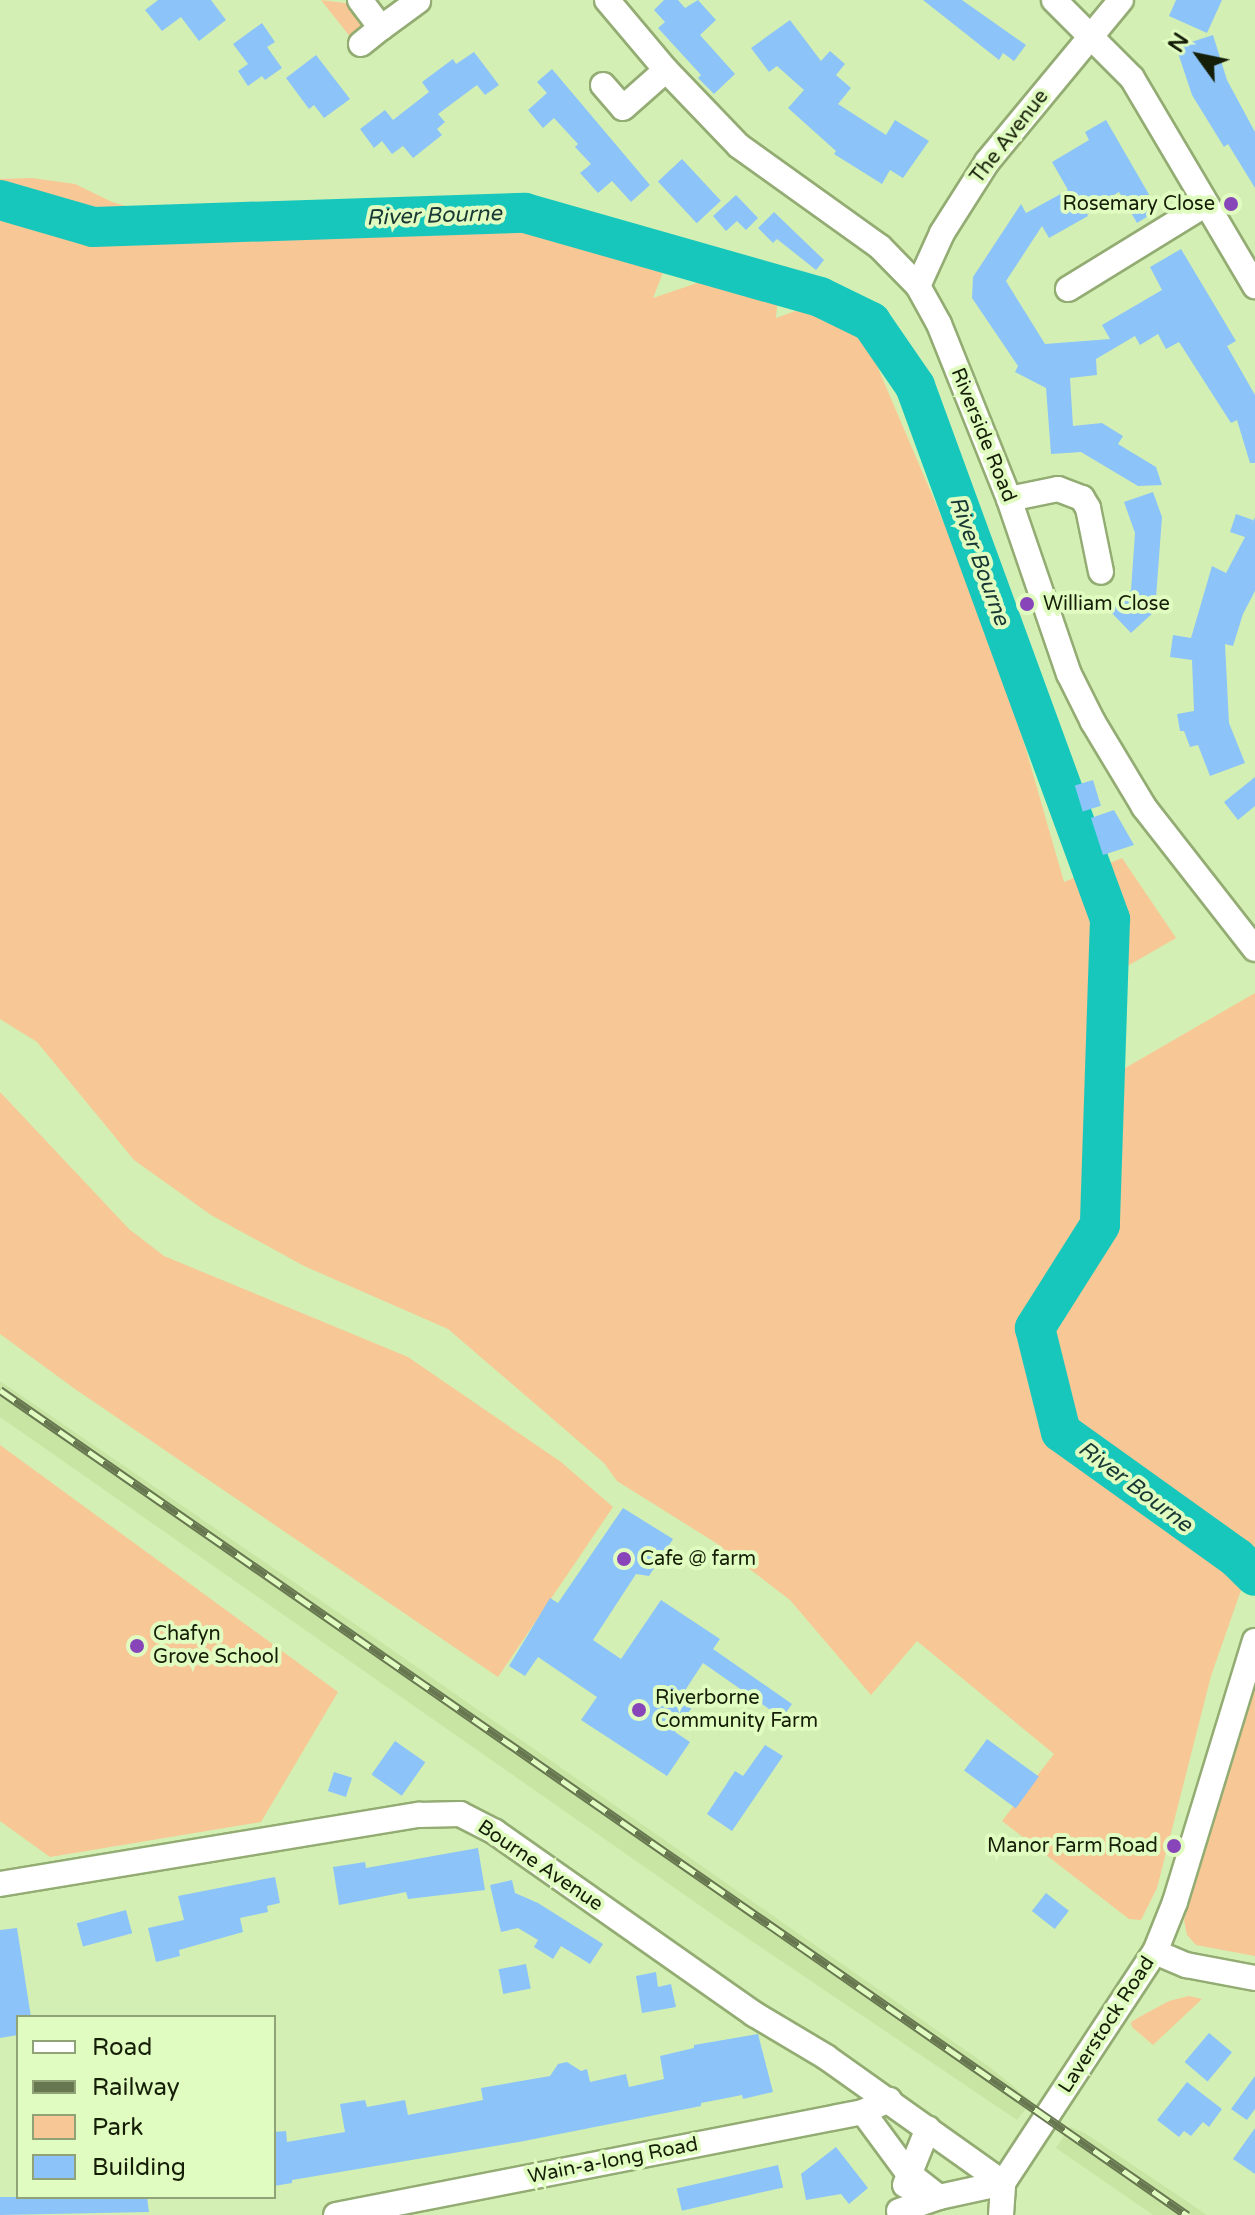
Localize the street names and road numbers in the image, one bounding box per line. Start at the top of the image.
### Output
street label: The Avenue [966,85,1054,189]
street label: Riverside Road [945,364,1021,506]
street label: Bourne Avenue [473,1815,607,1917]
street label: Laverstock Road [1054,1952,1160,2098]
street label: Wain-a-long Road [526,2133,700,2189]

